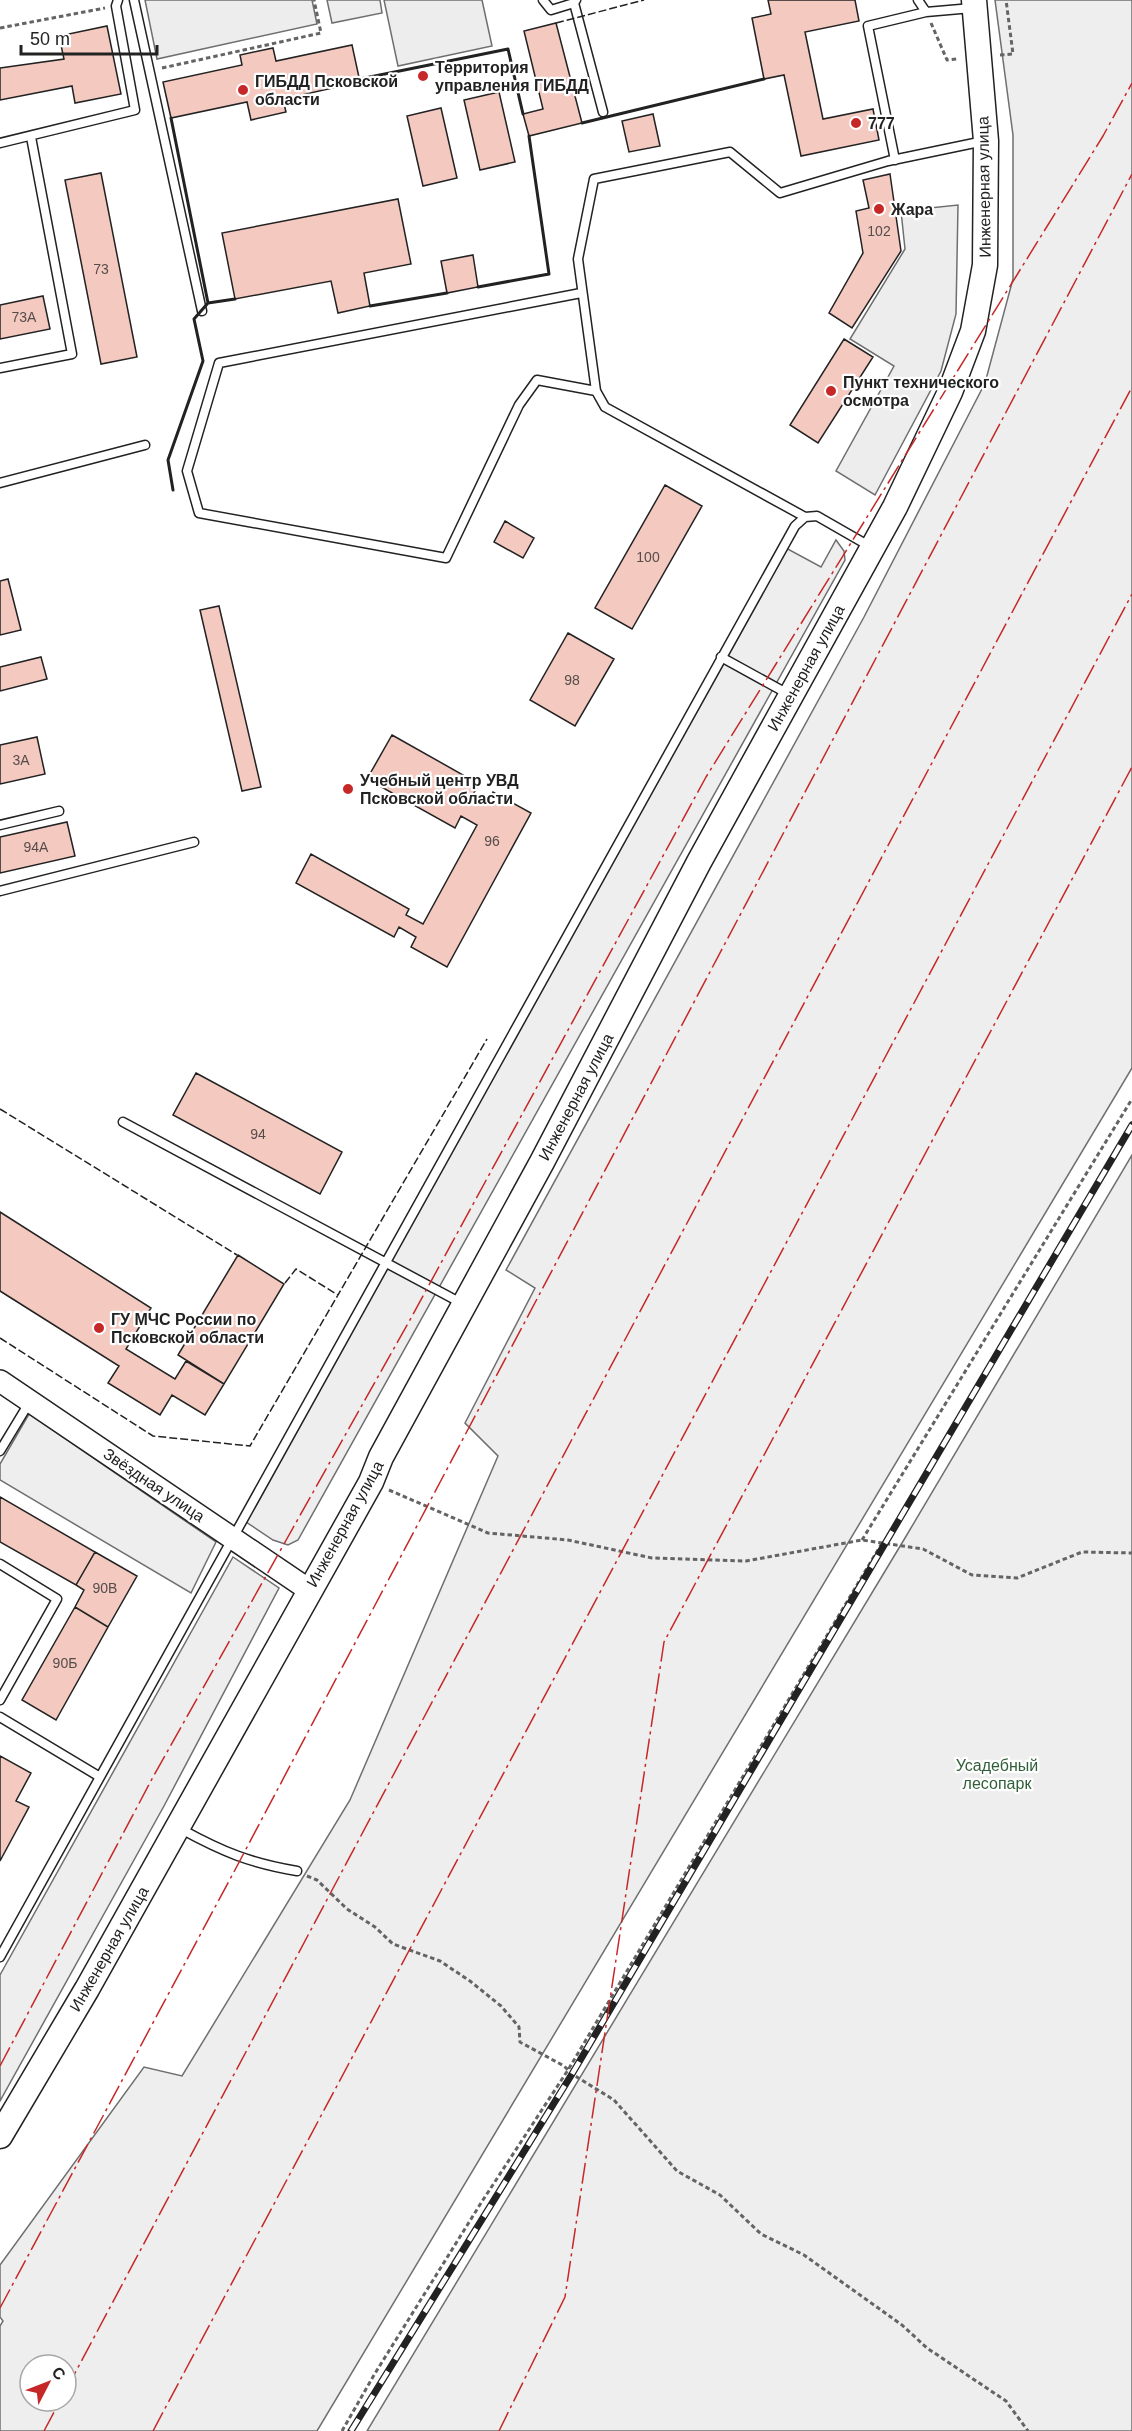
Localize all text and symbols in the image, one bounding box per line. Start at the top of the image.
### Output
scale bar [21,18,158,56]
text: 50 m [30,29,70,49]
place label: Территория управления ГИБДД [435,59,589,94]
marker: Территория управления ГИБДД [416,69,430,83]
place label: ГИБДД Псковской области [255,73,398,108]
marker: ГИБДД Псковской области [236,83,250,97]
place label: 777 [868,115,895,132]
marker: 777 [849,116,863,130]
street label: Инженерная улица [974,116,994,258]
place label: Жара [890,201,933,218]
marker: Жара [872,202,886,216]
house number: 102 [867,223,891,239]
house number: 73 [93,261,109,277]
house number: 73А [12,309,37,325]
place label: Пункт технического осмотра [843,374,999,409]
marker: Пункт технического осмотра [824,384,838,398]
house number: 100 [636,549,660,565]
street label: Инженерная улица [764,602,848,734]
house number: 98 [564,672,580,688]
house number: 3А [12,752,30,768]
place label: Учебный центр УВД Псковской области [360,772,519,807]
marker: Учебный центр УВД Псковской области [341,782,355,796]
house number: 96 [484,833,500,849]
house number: 94А [24,839,49,855]
street label: Инженерная улица [535,1030,617,1163]
house number: 94 [250,1126,266,1142]
place label: ГУ МЧС России по Псковской области [111,1311,264,1346]
marker: ГУ МЧС России по Псковской области [92,1321,106,1335]
street label: Звёздная улица [100,1445,208,1525]
street label: Инженерная улица [303,1458,387,1590]
house number: 90В [93,1580,117,1596]
house number: 90Б [53,1655,77,1671]
park label: Усадебный лесопарк [956,1757,1038,1792]
street label: Инженерная улица [66,1883,152,2014]
north arrow [18,2353,78,2413]
text: С [49,2363,69,2384]

